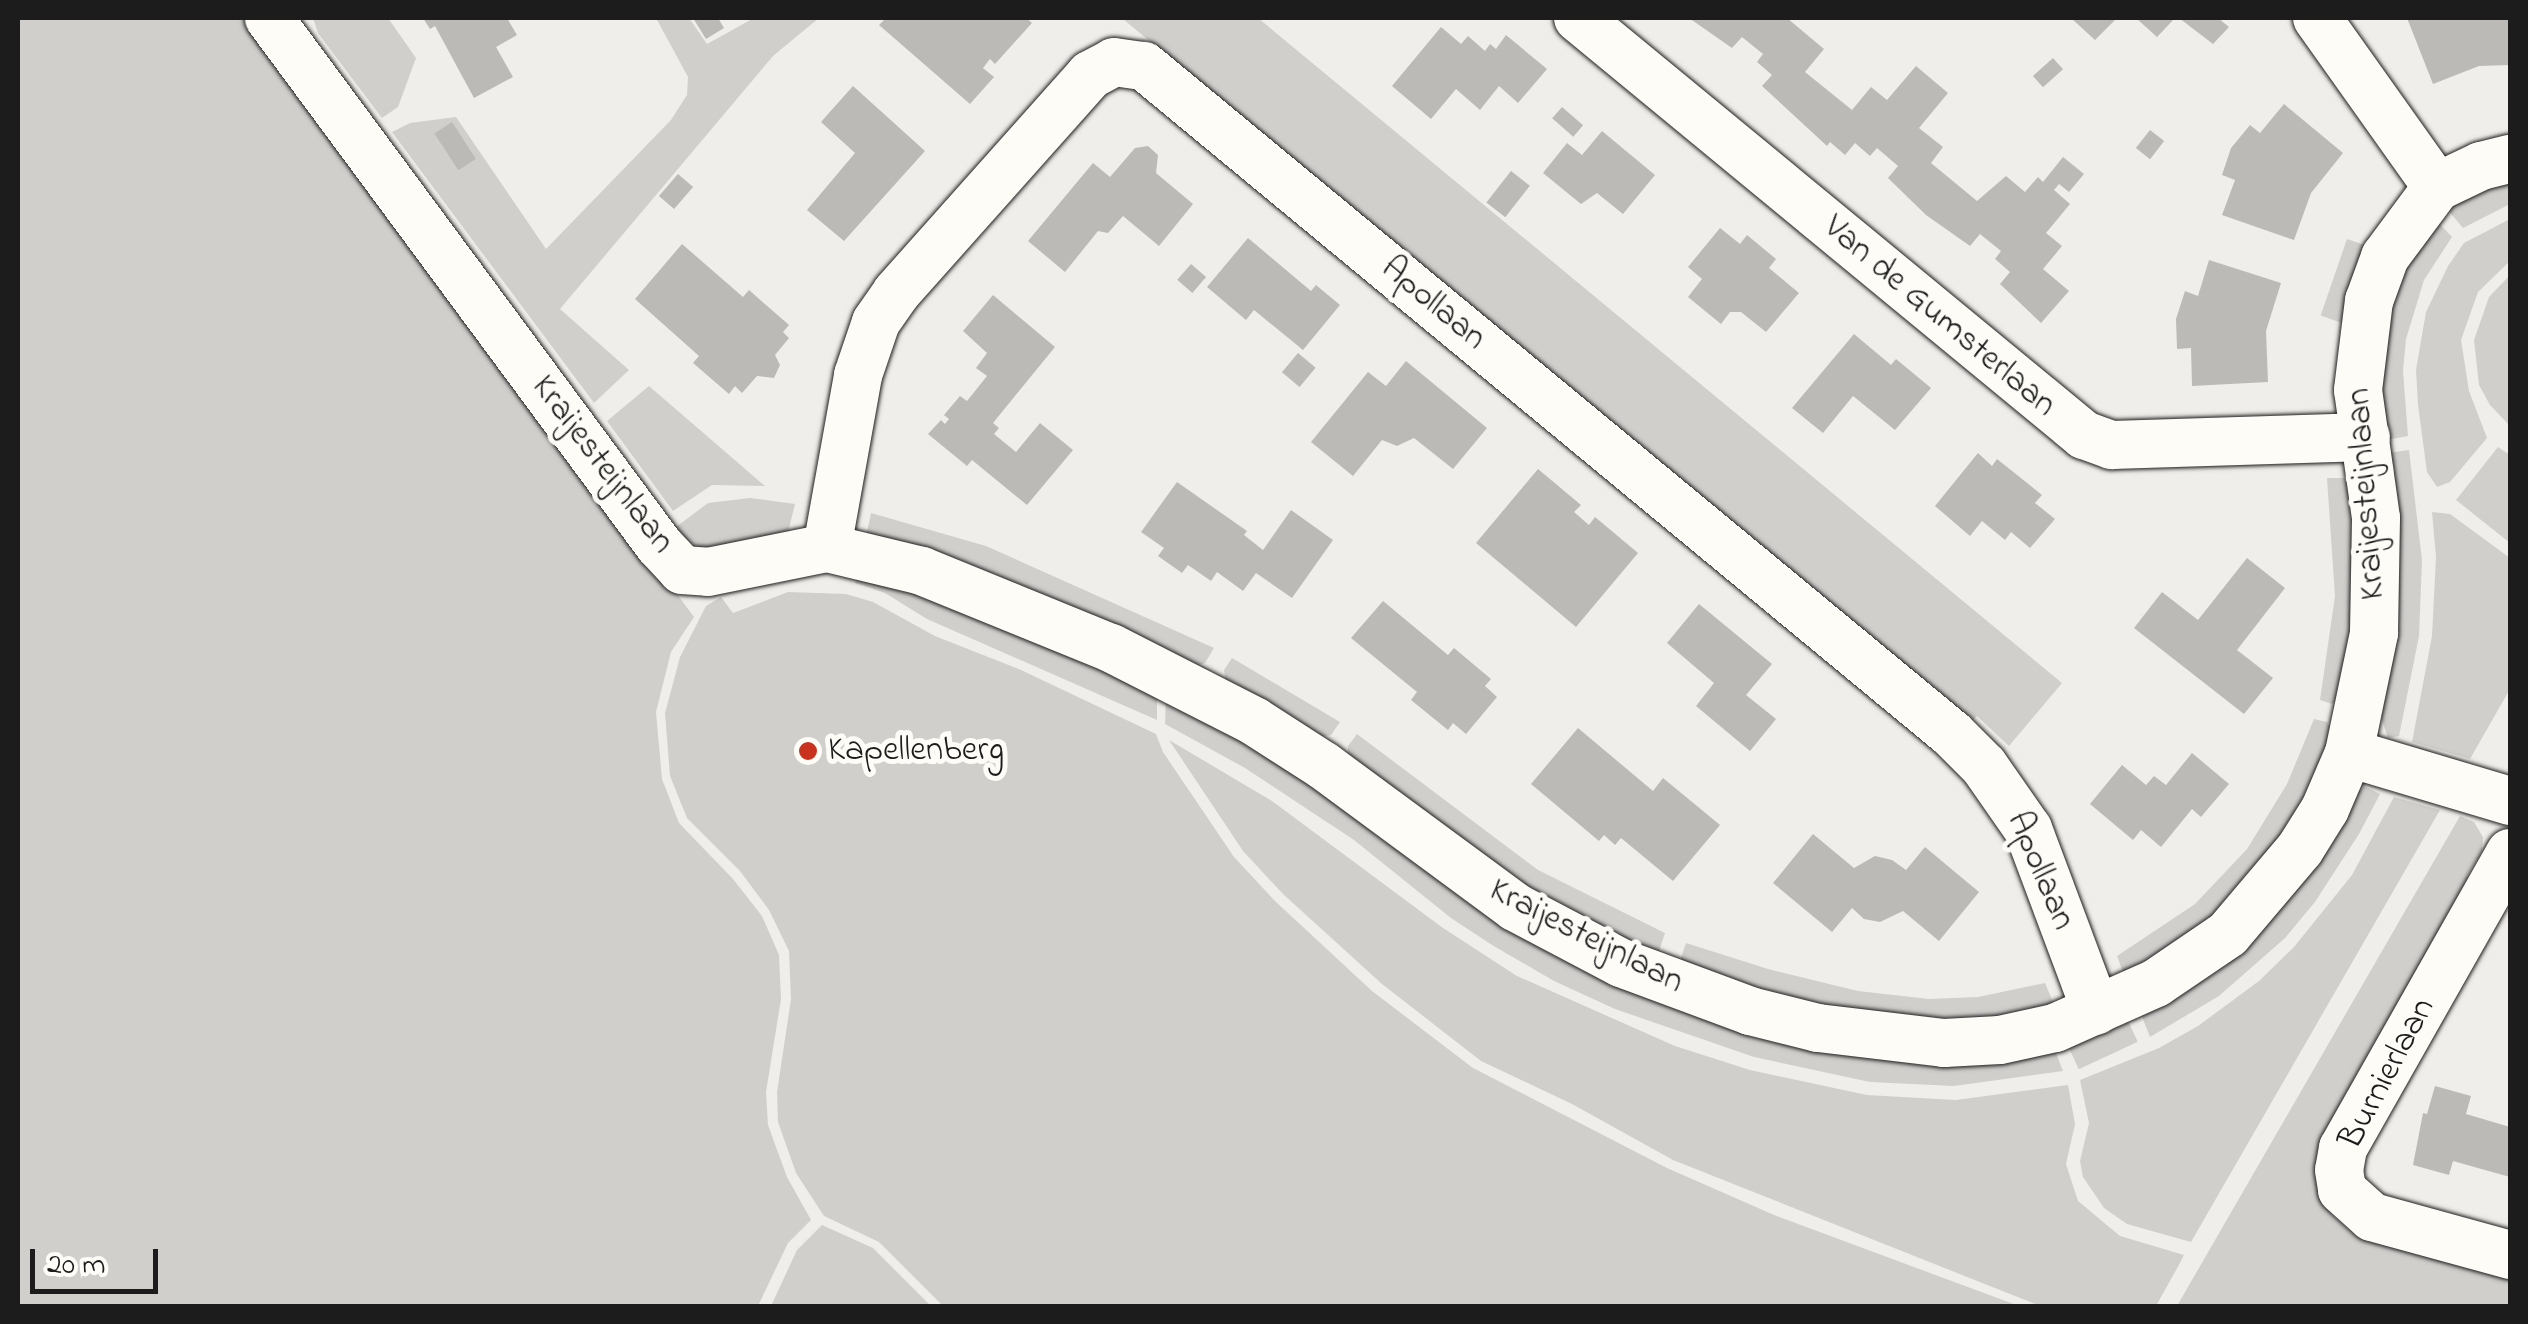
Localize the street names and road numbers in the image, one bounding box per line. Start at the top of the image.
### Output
street label: Van de Gumsterlaan [1814,207,2064,427]
street label: Apollaan [1372,248,1494,360]
street label: Kraijesteijnlaan [521,368,683,562]
street label: Kraijesteijnlaan [2339,387,2395,601]
street label: Apollaan [1996,805,2084,937]
street label: Kraijesteijnlaan [1482,870,1690,1004]
street label: Burnierlaan [2331,991,2445,1157]

